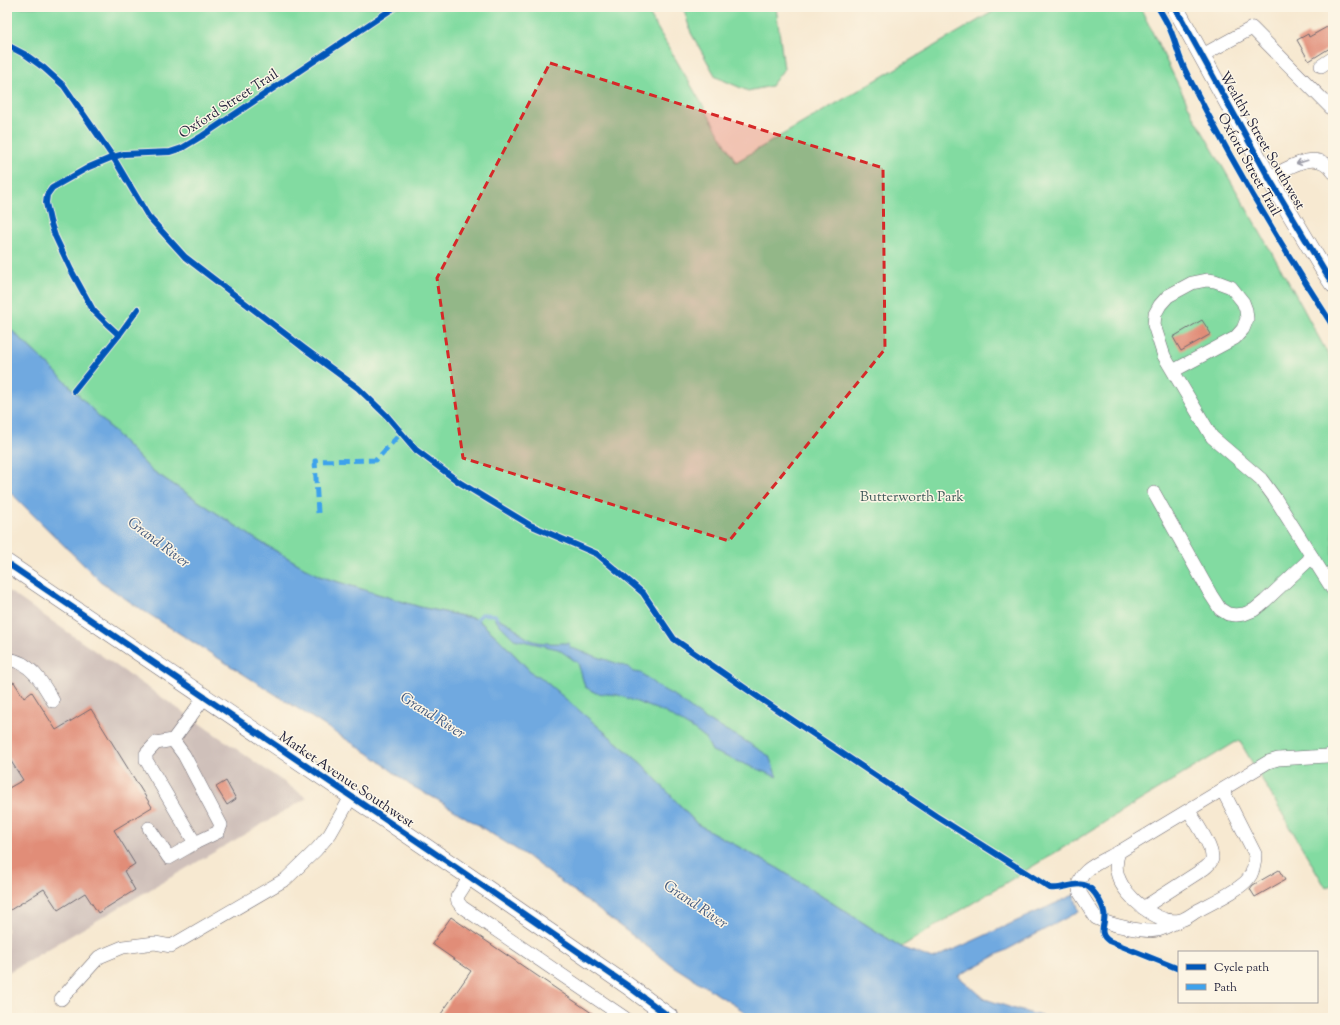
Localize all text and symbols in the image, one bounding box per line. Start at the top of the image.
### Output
street label: Oxford Street Trail [175,65,283,144]
street label: Wealthy Street Southwest [1213,68,1309,214]
street label: Oxford Street Trail [1212,110,1285,220]
one-way arrow [1296,159,1309,166]
park label: Butterworth Park [860,488,964,508]
water label: Grand River [123,513,194,574]
water label: Grand River [396,688,469,745]
street label: Market Avenue Southwest [274,728,418,834]
water label: Grand River [659,876,732,935]
legend [1178,951,1318,1003]
text: Cycle path [1214,959,1269,977]
text: Path [1214,979,1237,997]

